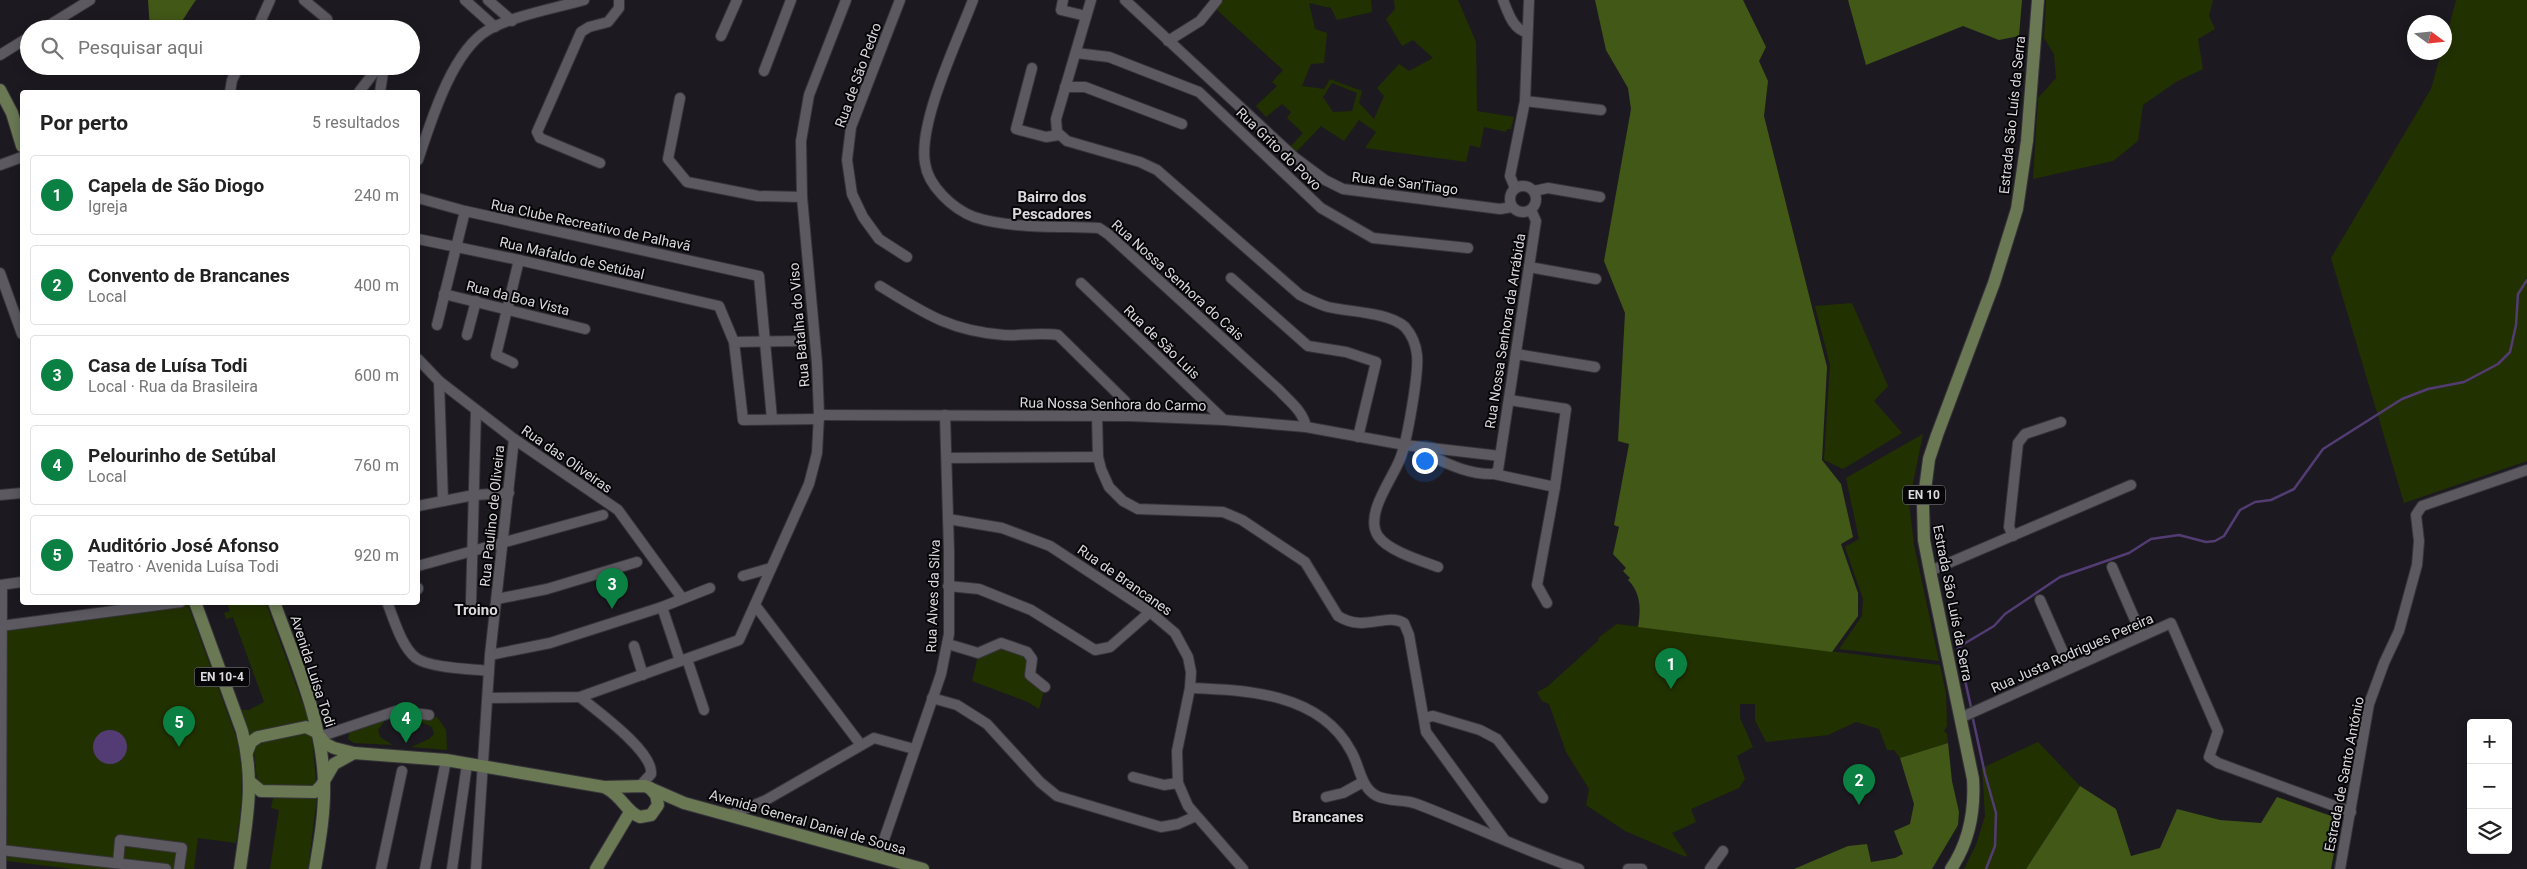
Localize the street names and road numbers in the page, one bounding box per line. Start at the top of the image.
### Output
street label: Rua de São Pedro [832,20,884,130]
street label: Estrada São Luís da Serra [1996,35,2028,195]
street label: Rua Grito do Povo [1233,104,1325,194]
street label: Rua de San'Tiago [1351,169,1459,197]
street label: Rua Clube Recreativo de Palhavã [490,196,692,254]
street label: Rua Nossa Senhora do Cais [1109,216,1247,344]
street label: Rua Nossa Senhora da Arrábida [1482,232,1528,430]
street label: Rua Mafaldo de Setúbal [498,234,646,282]
street label: Rua Batalha do Viso [786,262,812,388]
street label: Rua da Boa Vista [465,277,571,319]
street label: Rua de São Luis [1121,302,1203,382]
street label: Rua Nossa Senhora do Carmo [1019,394,1207,414]
street label: Rua das Oliveiras [519,422,615,496]
street label: Rua Paulino de Oliveira [477,444,507,588]
road number: EN 10 [1903,486,1945,504]
street label: Estrada São Luís da Serra [1930,523,1976,683]
street label: Rua Alves da Silva [923,539,943,653]
street label: Rua de Brancanes [1075,541,1175,619]
street label: Rua Justa Rodrigues Pereira [1988,610,2156,696]
street label: Avenida Luísa Todi [287,613,339,729]
road number: EN 10-4 [194,668,250,686]
street label: Estrada de Santo António [2321,695,2367,853]
street label: Avenida General Daniel de Sousa [708,786,908,858]

